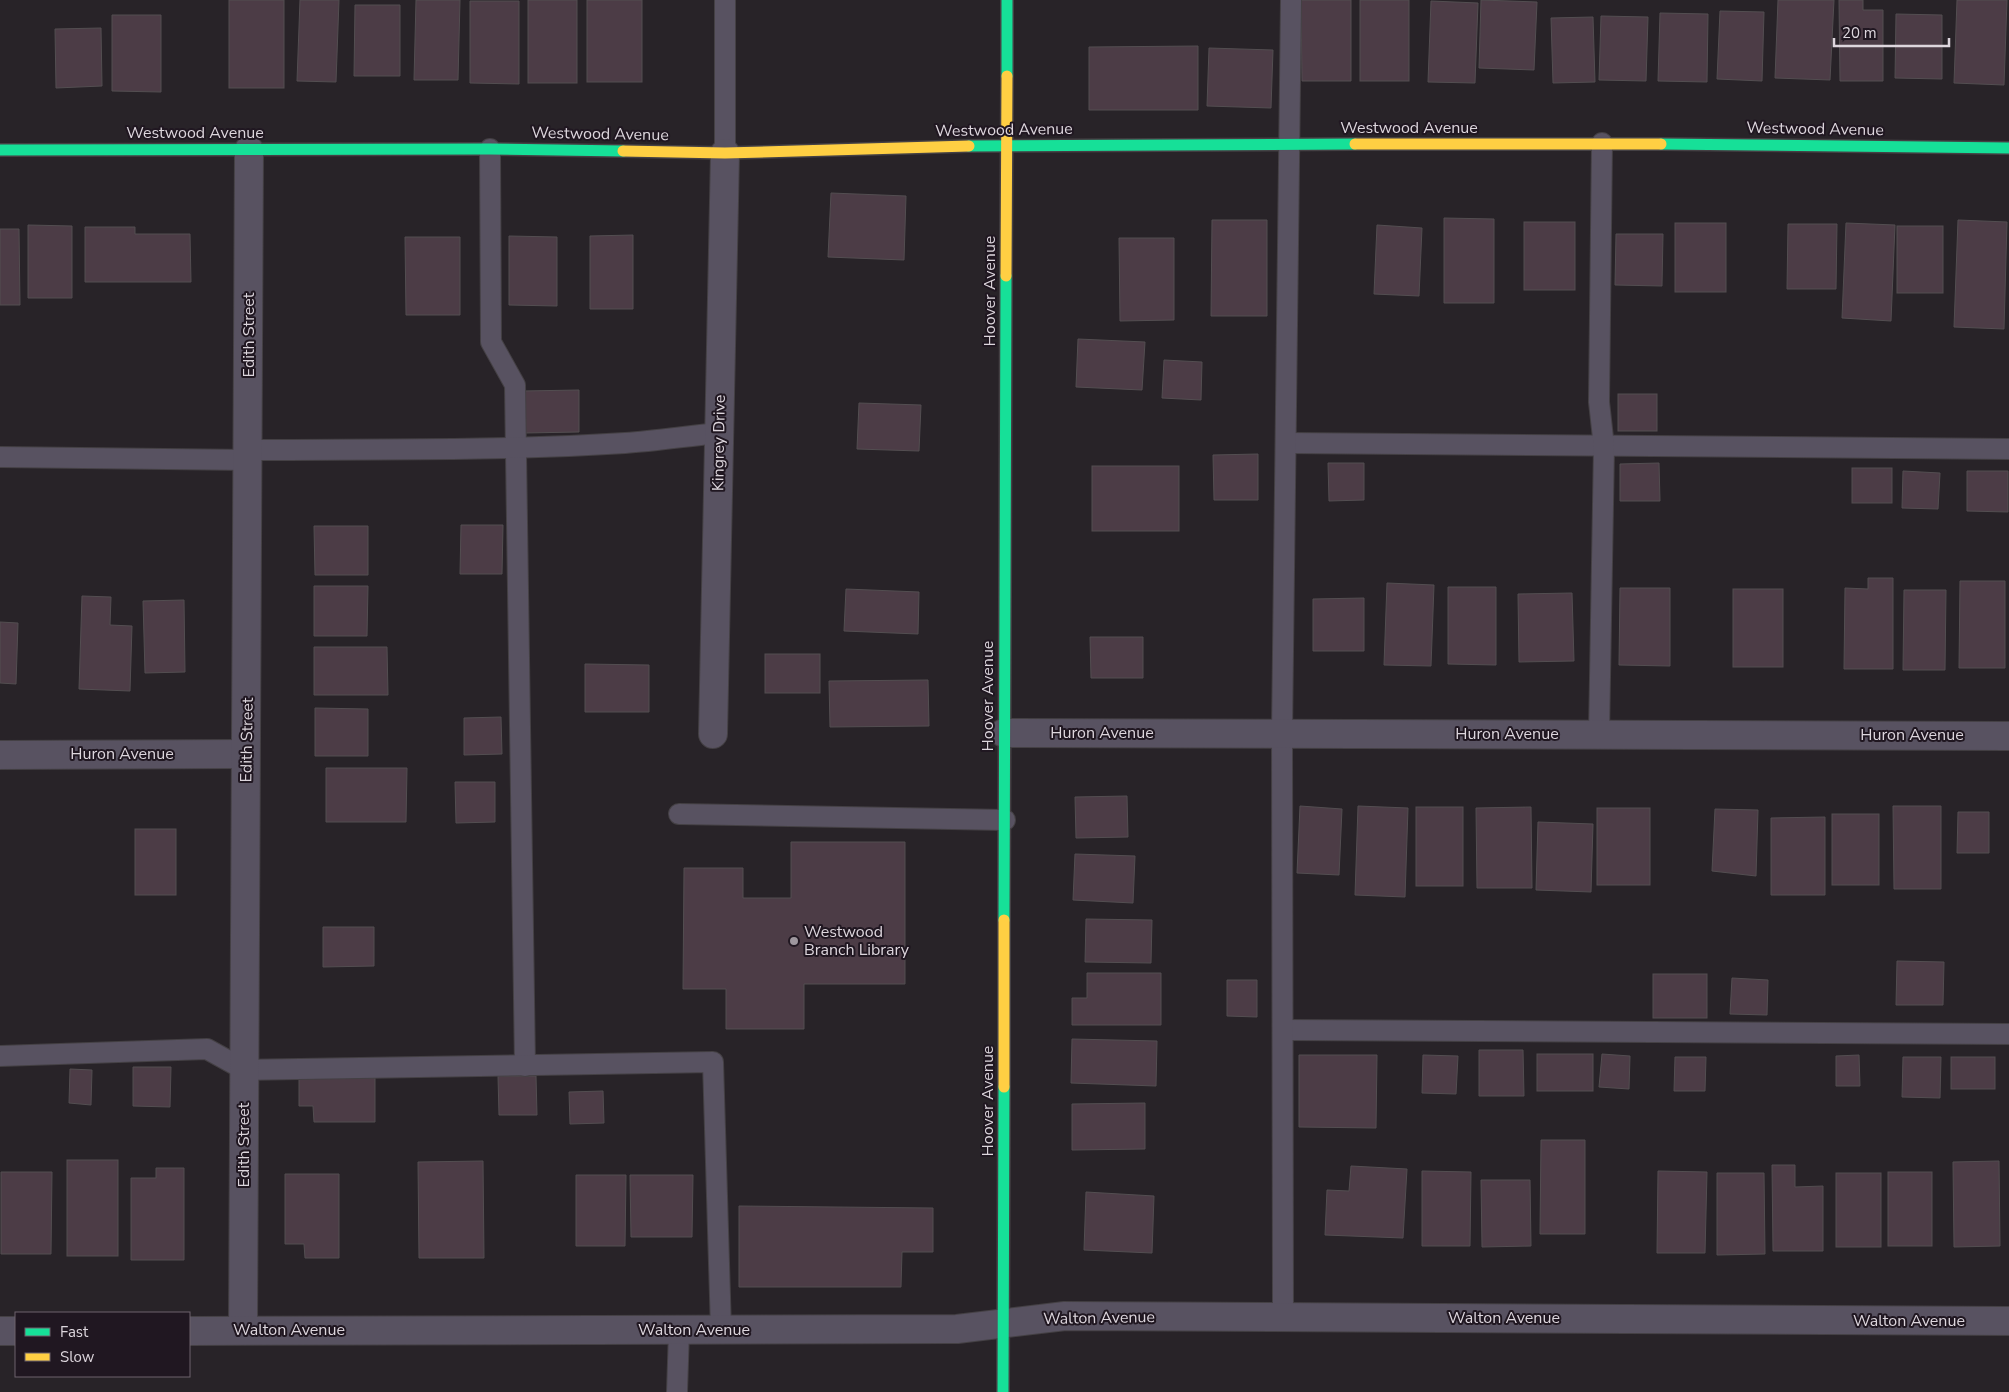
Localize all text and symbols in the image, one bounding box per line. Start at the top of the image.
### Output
scale bar [1834,15,1949,47]
text: 20 m [1842,23,1877,43]
street label: Westwood Avenue [1340,117,1478,139]
street label: Westwood Avenue [1746,117,1884,141]
street label: Westwood Avenue [935,118,1073,142]
street label: Westwood Avenue [126,122,264,144]
street label: Westwood Avenue [531,122,669,146]
street label: Hoover Avenue [979,236,1001,346]
street label: Edith Street [238,292,260,377]
street label: Kingrey Drive [707,395,731,491]
street label: Hoover Avenue [977,641,999,751]
street label: Edith Street [235,697,259,783]
street label: Huron Avenue [1050,722,1154,744]
street label: Huron Avenue [1455,723,1559,745]
street label: Huron Avenue [1860,724,1964,746]
street label: Huron Avenue [70,743,174,765]
place label: Westwood Branch Library [804,921,910,961]
marker: Westwood Branch Library [788,935,800,947]
street label: Hoover Avenue [977,1046,999,1156]
street label: Edith Street [233,1102,255,1187]
street label: Walton Avenue [1043,1306,1155,1330]
street label: Walton Avenue [1448,1307,1560,1329]
street label: Walton Avenue [1853,1310,1965,1332]
legend [15,1312,190,1377]
street label: Walton Avenue [233,1319,345,1341]
street label: Walton Avenue [638,1319,750,1341]
text: Fast [60,1322,89,1342]
text: Slow [60,1347,95,1367]

